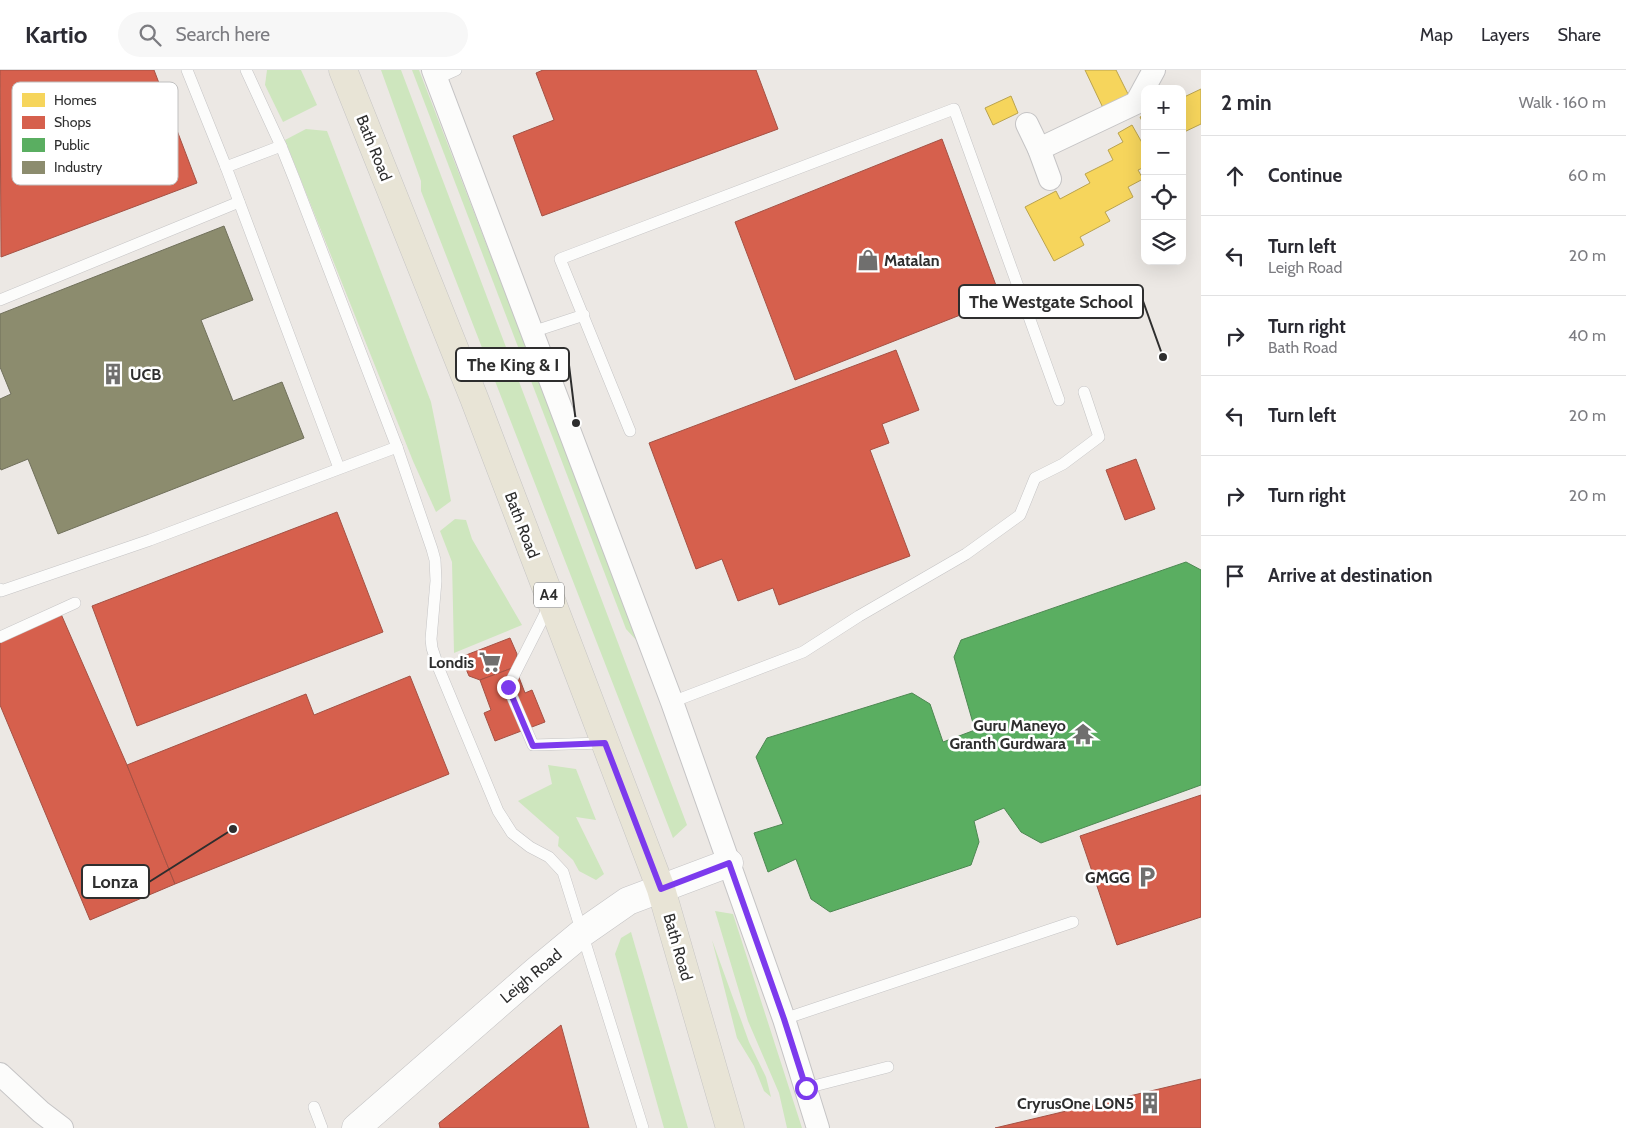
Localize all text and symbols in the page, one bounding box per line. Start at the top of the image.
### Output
search box [118,12,468,57]
text: Kartio [25,20,88,49]
icon: search [136,21,164,49]
text: Search here [176,23,270,46]
text: Map [1420,24,1453,46]
text: Layers [1481,24,1530,46]
text: Share [1558,24,1601,46]
legend [12,82,178,185]
map controls [1141,85,1186,265]
button: + [1141,85,1186,130]
text: 2 min [1221,90,1272,115]
text: Homes [54,91,97,109]
text: Walk · 160 m [1519,93,1606,112]
street label: Bath Road [352,112,396,184]
text: Shops [54,113,91,131]
button: − [1141,130,1186,175]
text: Public [54,136,90,154]
text: Industry [54,158,102,176]
icon: ahead [1221,162,1249,190]
text: Continue [1268,164,1342,187]
text: 60 m [1568,166,1606,185]
button: locate [1141,175,1186,220]
button: layers [1141,220,1186,265]
text: Turn left [1268,235,1336,258]
icon: left [1221,242,1249,270]
text: 20 m [1569,246,1606,265]
shop icon: Matalan [855,247,881,273]
place label: Matalan [884,251,940,270]
text: Leigh Road [1268,258,1342,277]
callout: The Westgate School [959,285,1143,318]
text: The Westgate School [969,291,1133,313]
text: Turn right [1268,315,1346,338]
icon: right [1221,322,1249,350]
text: 40 m [1568,326,1606,345]
text: Bath Road [1268,338,1337,357]
callout: The King & I [456,348,569,381]
text: The King & I [467,354,559,376]
building icon: UCB [100,361,126,387]
place label: UCB [130,365,161,384]
icon: left [1221,402,1249,430]
text: Turn left [1268,404,1336,427]
text: 20 m [1569,406,1606,425]
icon: right [1221,482,1249,510]
text: Turn right [1268,484,1346,507]
text: 20 m [1569,486,1606,505]
street label: Bath Road [501,489,543,561]
icon: arrive [1221,562,1249,590]
text: Arrive at destination [1268,564,1432,587]
road number: A4 [534,582,564,608]
supermarket icon: Londis [477,649,503,675]
place label: Londis [428,653,474,672]
route end [497,676,520,699]
place label: Guru Maneyo Granth Gurdwara [949,716,1066,753]
temple icon: Guru Maneyo Granth Gurdwara [1070,721,1096,747]
parking icon: GMGG [1134,864,1160,890]
callout: Lonza [82,865,149,898]
place label: GMGG [1085,868,1130,887]
text: Lonza [92,871,138,893]
street label: Bath Road [659,911,697,983]
street label: Leigh Road [496,945,566,1007]
route start [795,1077,818,1100]
building icon: CryrusOne LON5 [1137,1090,1163,1116]
place label: CryrusOne LON5 [1017,1094,1134,1113]

